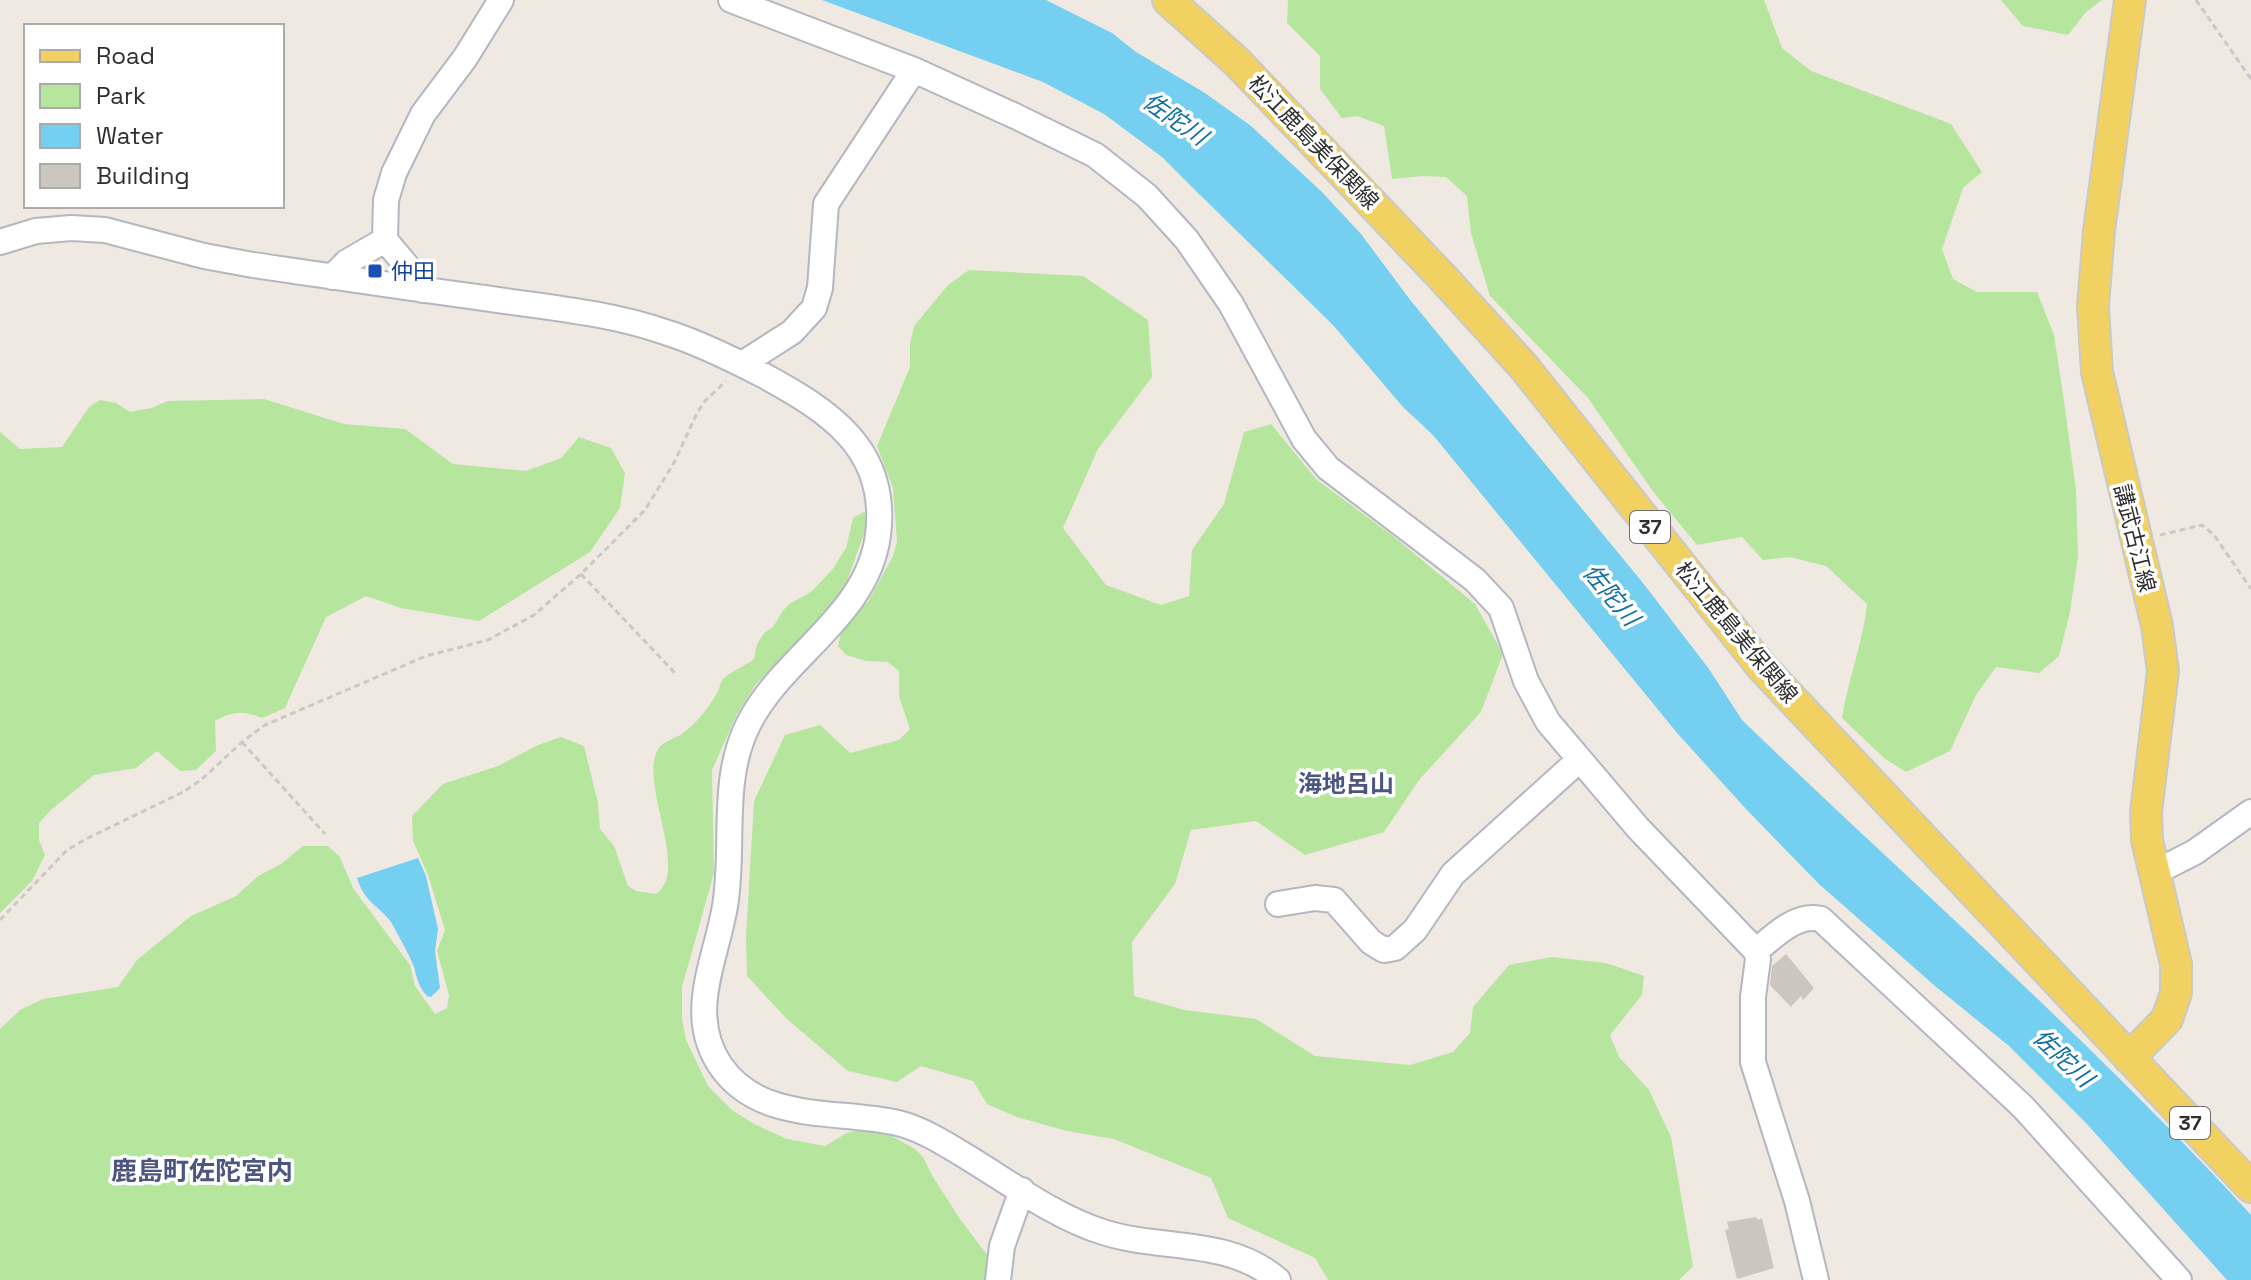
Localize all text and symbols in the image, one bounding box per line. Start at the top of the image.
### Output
legend [24,24,284,208]
text: Road [96,40,155,71]
street label: 松江鹿島美保関線 [1243,69,1385,215]
text: Park [96,80,146,111]
water label: 佐陀川 [1137,85,1216,154]
text: Water [96,120,164,151]
text: Building [96,160,190,191]
place label: 仲田 [391,257,435,285]
marker: 仲田 [366,262,384,280]
street label: 講武古江線 [2108,481,2162,595]
road number: 37 [1630,511,1670,543]
street label: 松江鹿島美保関線 [1670,556,1804,708]
water label: 佐陀川 [1576,557,1648,635]
district label: 海地呂山 [1298,768,1394,799]
water label: 佐陀川 [2026,1022,2102,1096]
road number: 37 [2170,1107,2210,1139]
district label: 鹿島町佐陀宮内 [111,1154,293,1188]

